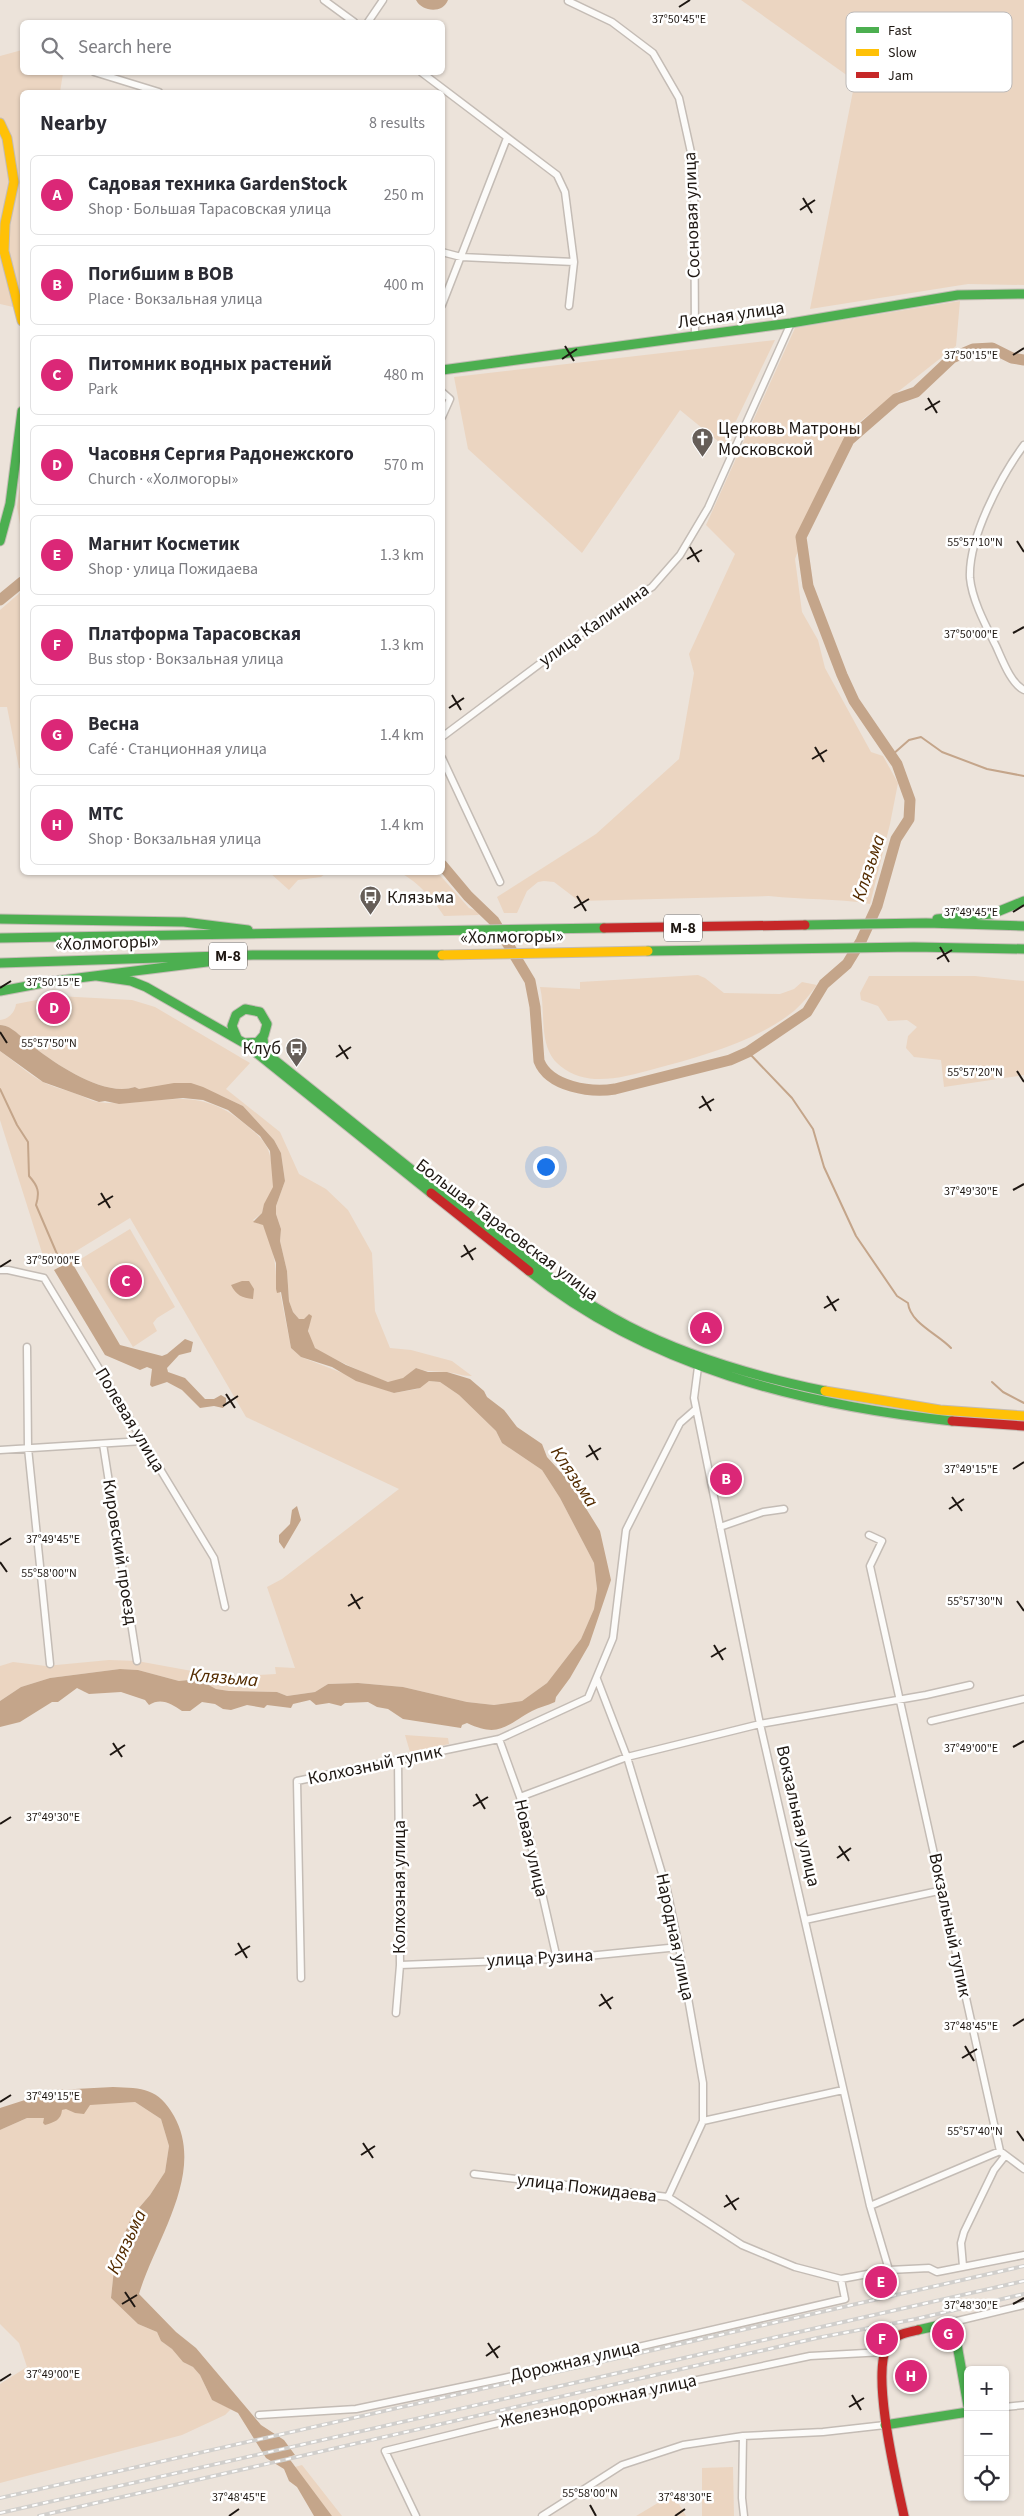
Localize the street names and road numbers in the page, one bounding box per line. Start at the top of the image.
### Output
street label: Сосновая улица [677,151,707,279]
street label: Лесная улица [676,295,786,335]
street label: улица Калинина [534,578,654,672]
road number: М-8 [664,914,702,941]
street label: «Холмогоры» [460,924,564,950]
street label: «Холмогоры» [55,929,159,957]
road number: М-8 [209,942,247,969]
street label: Большая Тарасовская улица [410,1153,604,1307]
street label: Полевая улица [89,1363,171,1477]
street label: Кировский проезд [96,1477,144,1627]
street label: Колхозный тупик [306,1739,445,1791]
street label: Вокзальная улица [770,1743,826,1889]
street label: Новая улица [508,1797,554,1899]
street label: Колхозная улица [387,1820,412,1954]
street label: Вокзальный тупик [923,1851,977,1999]
street label: Народная улица [649,1871,701,2003]
street label: улица Рузина [486,1943,594,1973]
street label: улица Пожидаева [516,2167,658,2209]
street label: Дорожная улица [508,2334,642,2388]
street label: Железнодорожная улица [497,2368,699,2434]

